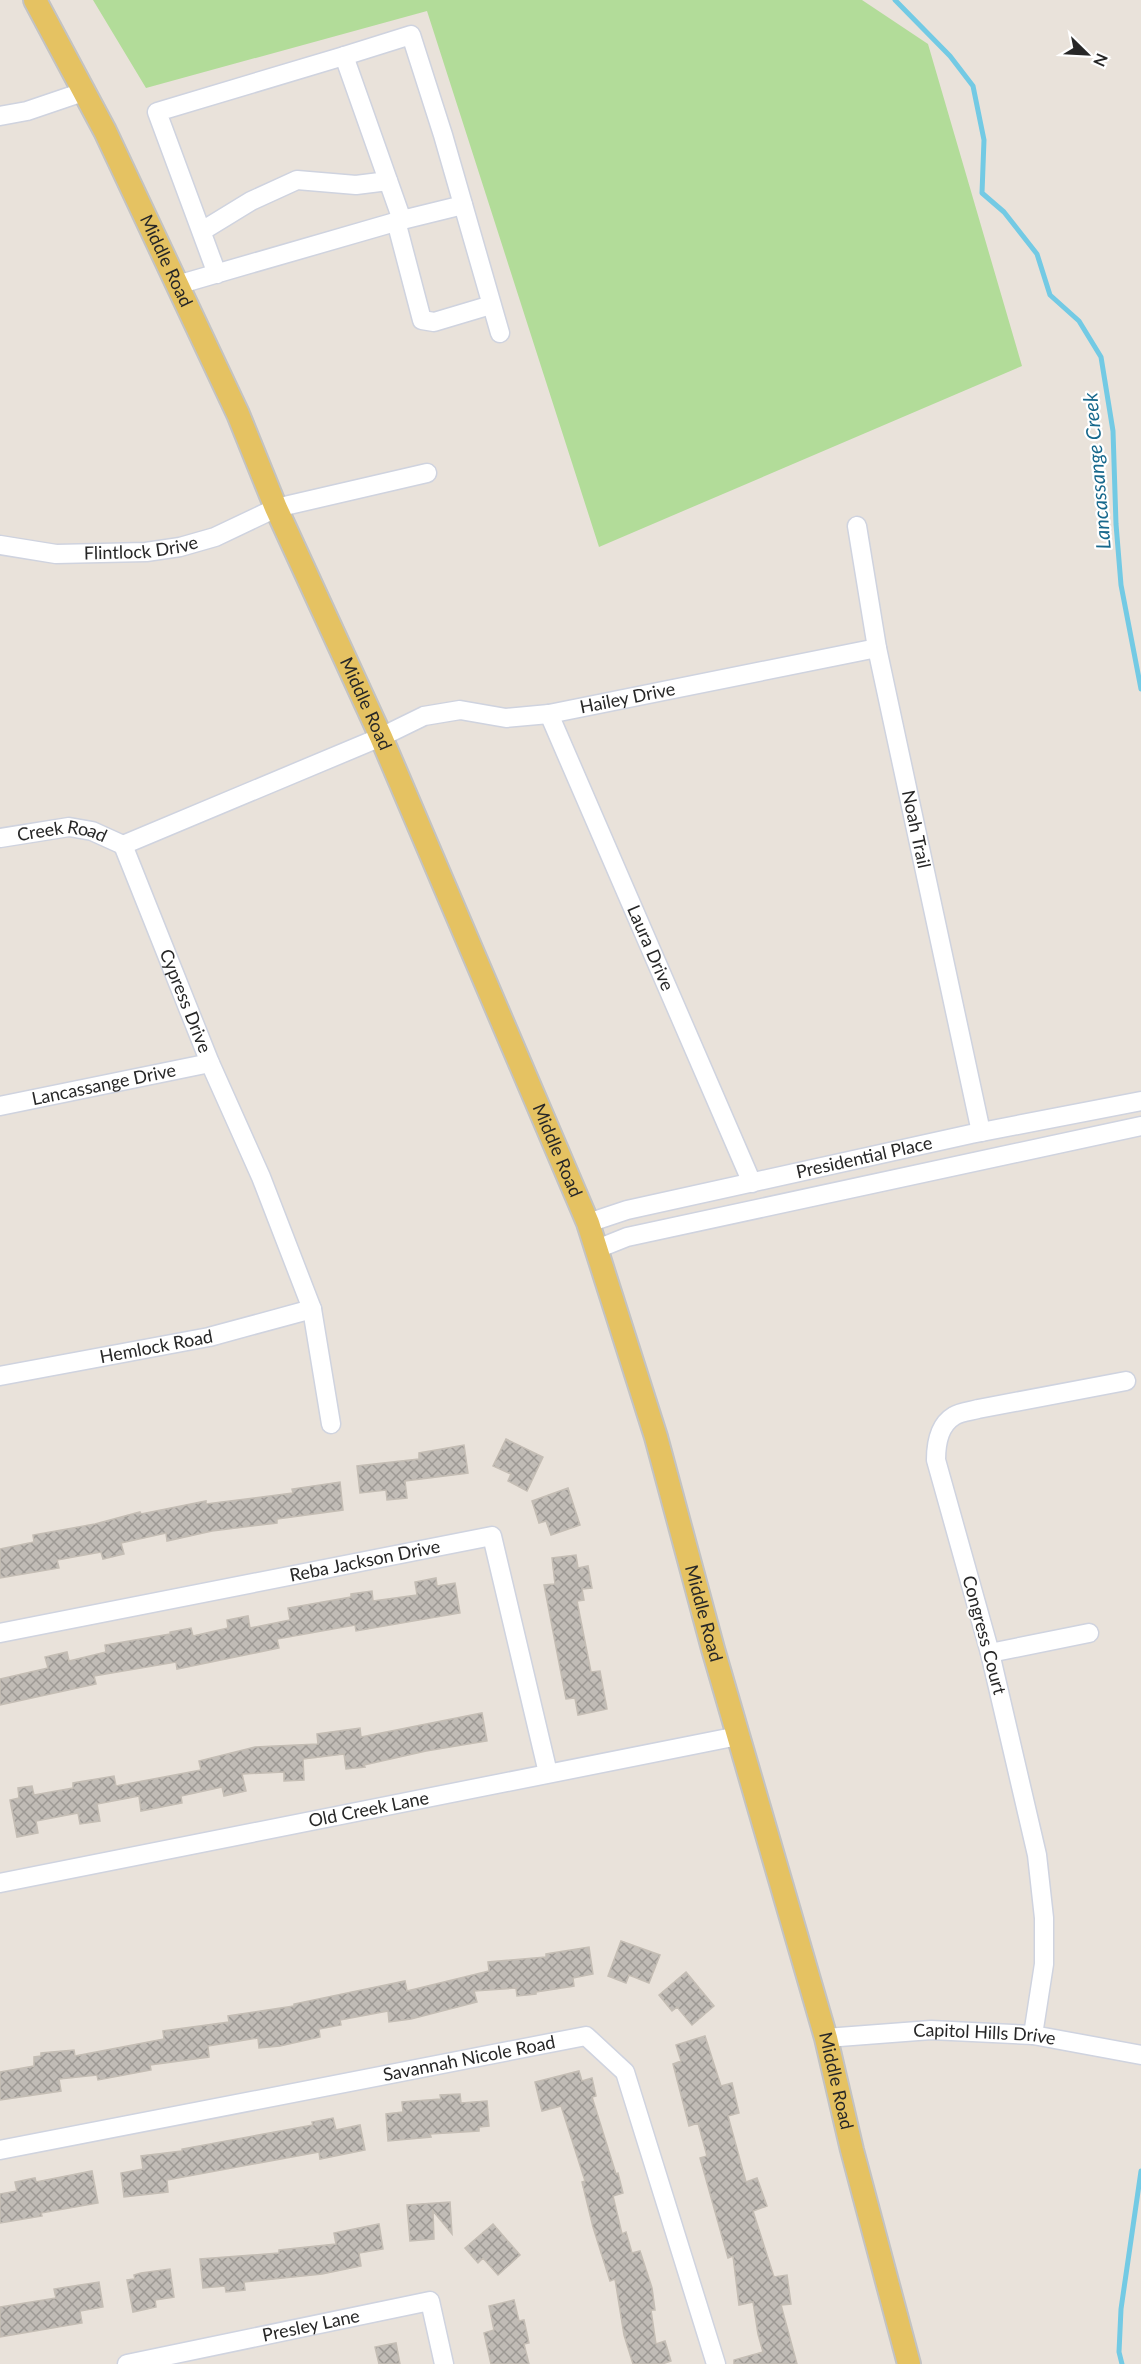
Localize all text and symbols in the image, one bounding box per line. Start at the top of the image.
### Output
north arrow [1057,24,1117,84]
text: N [1090,51,1112,70]
street label: Middle Road [136,211,198,310]
water label: Lancassange Creek [1077,391,1115,550]
street label: Flintlock Drive [84,530,200,563]
street label: Middle Road [336,654,397,753]
street label: Hailey Drive [578,677,677,718]
street label: Noah Trail [898,788,936,870]
street label: Creek Road [15,815,111,846]
street label: Laura Drive [623,901,679,994]
street label: Cypress Drive [156,946,217,1056]
street label: Lancassange Drive [30,1058,178,1109]
street label: Middle Road [528,1100,588,1200]
street label: Presidential Place [794,1131,934,1182]
street label: Hemlock Road [98,1325,214,1367]
street label: Reba Jackson Drive [288,1534,442,1586]
street label: Middle Road [681,1562,728,1664]
street label: Congress Court [958,1573,1012,1697]
street label: Old Creek Lane [307,1786,431,1831]
street label: Capitol Hills Drive [912,2018,1058,2049]
street label: Savannah Nicole Road [381,2030,557,2085]
street label: Middle Road [815,2030,859,2132]
street label: Presley Lane [260,2304,362,2346]

